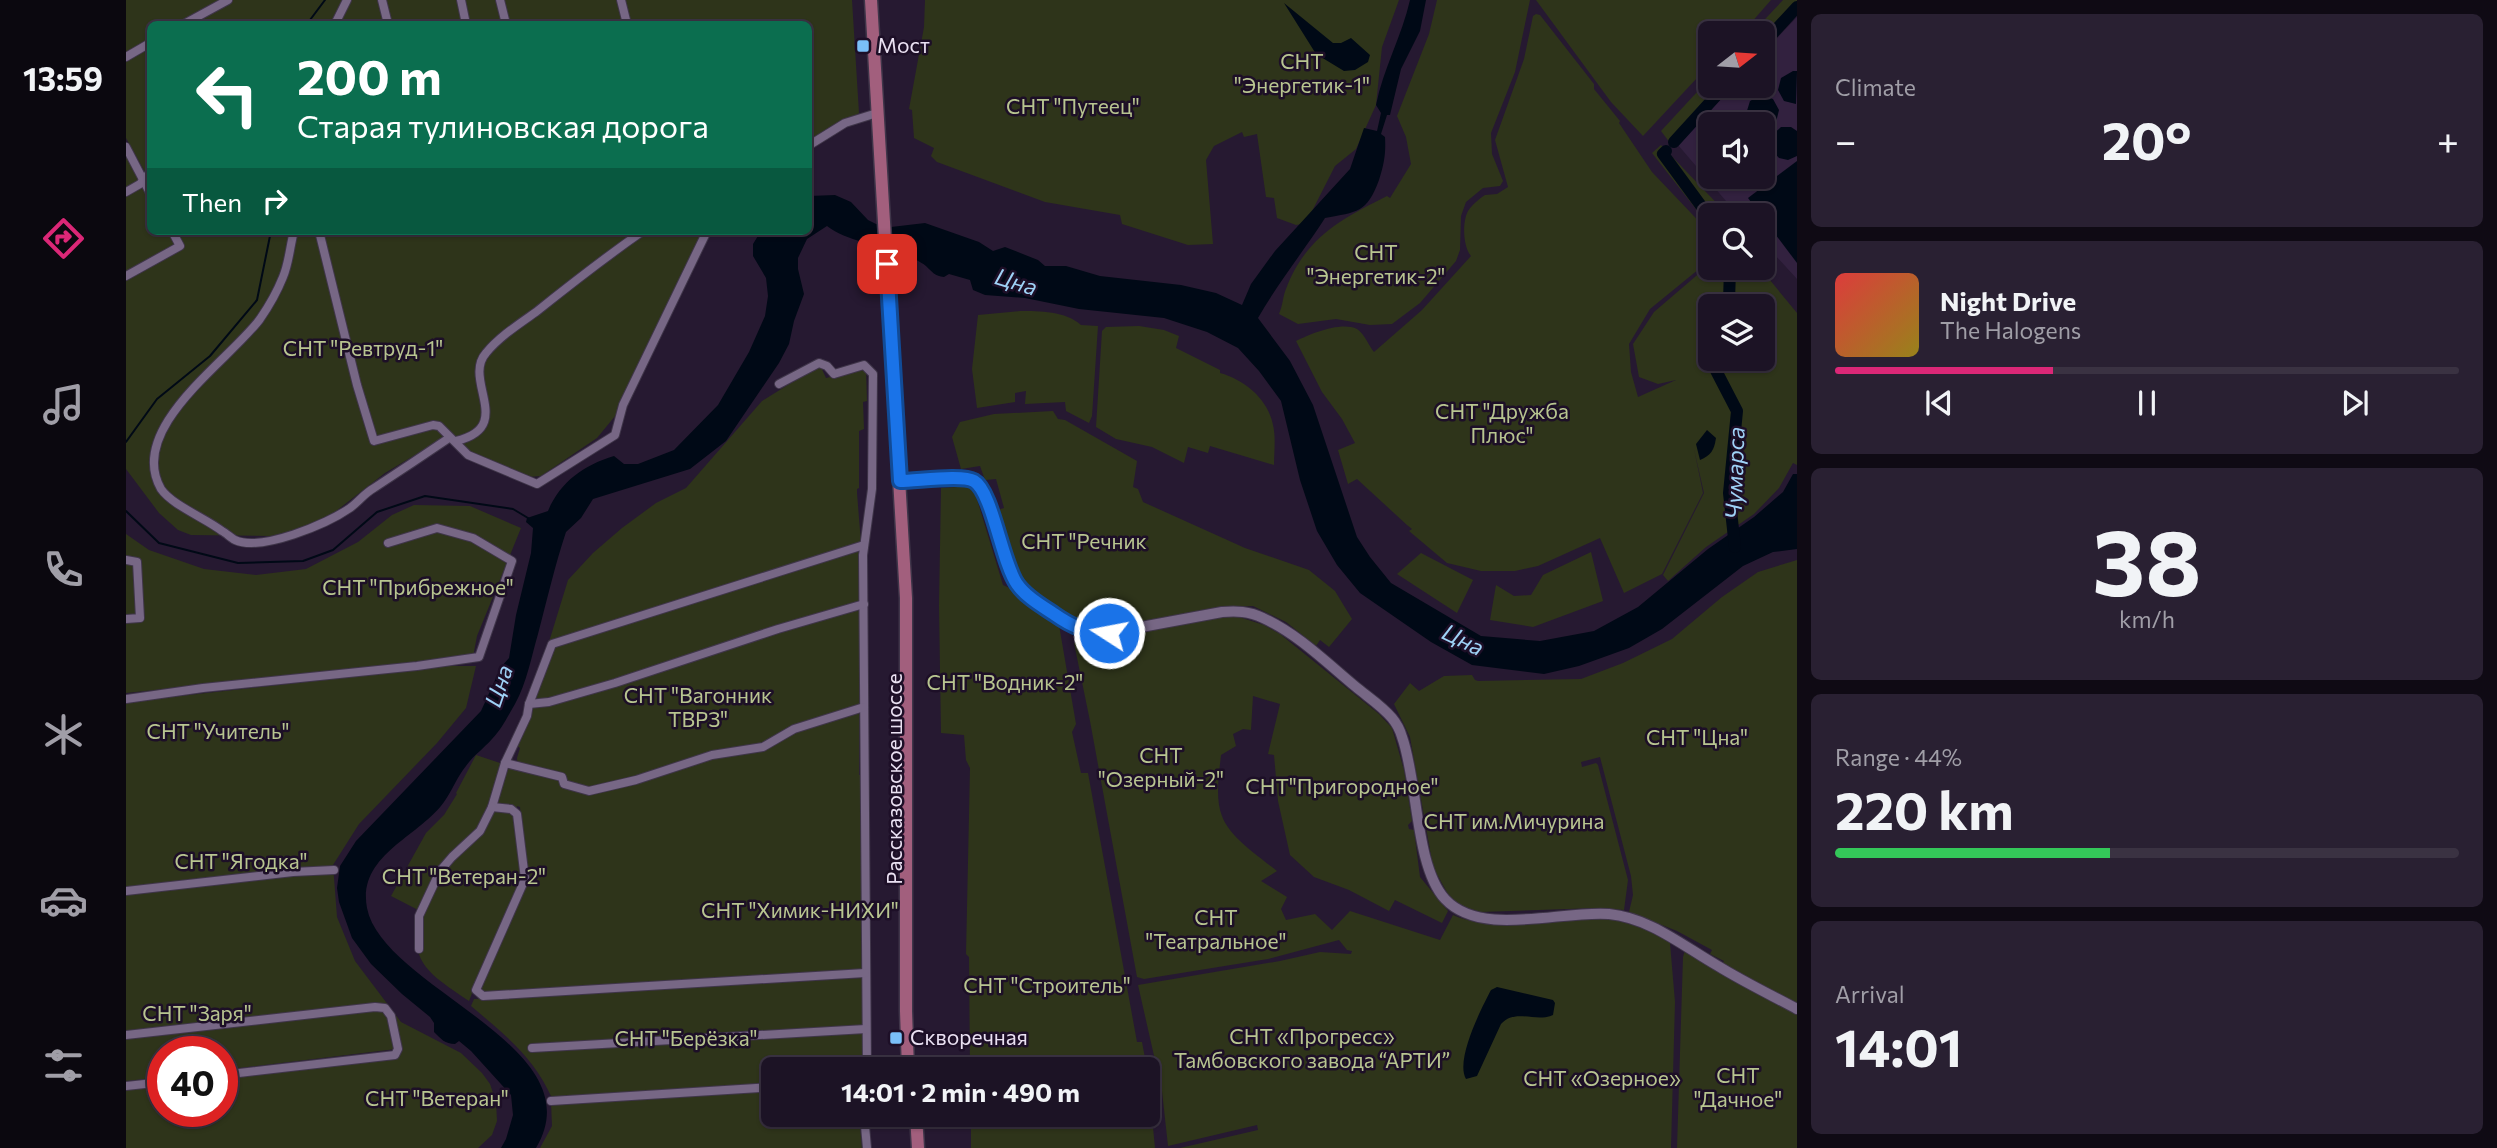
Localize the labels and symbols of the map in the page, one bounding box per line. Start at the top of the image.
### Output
north arrow [1698,21,1774,98]
place label: Мост [877,32,930,57]
marker: Мост [855,38,871,54]
park label: СНТ "Энергетик-1" [1234,48,1370,97]
park label: СНТ "Путеец" [1006,93,1140,118]
pin [857,234,917,294]
park label: СНТ "Энергетик-2" [1307,239,1445,288]
water label: Цна [992,261,1041,301]
park label: СНТ "Ревтруд-1" [283,335,443,360]
park label: СНТ "Дружба Плюс" [1435,398,1569,447]
water label: Чумарса [1718,426,1750,520]
park label: СНТ "Речник [1021,528,1147,553]
park label: СНТ "Прибрежное" [322,574,514,599]
position arrow [1072,596,1146,670]
water label: Цна [1438,617,1489,661]
water label: Цна [478,661,518,710]
park label: СНТ "Водник-2" [927,669,1083,694]
street label: Рассказовское шоссе [881,673,906,885]
park label: СНТ "Вагонник ТВРЗ" [624,682,772,731]
park label: СНТ "Учитель" [147,718,290,743]
park label: СНТ "Цна" [1646,724,1748,749]
park label: СНТ "Озерный-2" [1098,742,1224,791]
park label: СНТ"Пригородное" [1245,773,1439,798]
park label: СНТ им.Мичурина [1424,808,1604,833]
park label: СНТ "Ягодка" [174,848,308,873]
park label: СНТ "Ветеран-2" [382,863,546,888]
park label: СНТ "Химик-НИХИ" [701,897,899,922]
park label: СНТ "Театральное" [1146,904,1286,953]
park label: СНТ "Строитель" [963,972,1131,997]
park label: СНТ "Заря" [142,1000,252,1025]
park label: СНТ «Прогресс» Тамбовского завода “АРТИ” [1174,1023,1450,1072]
place label: Скворечная [910,1024,1028,1049]
park label: СНТ "Берёзка" [614,1025,758,1050]
marker: Скворечная [888,1030,904,1046]
speed limit sign: 40 [147,1036,238,1127]
park label: СНТ "Дачное" [1694,1062,1782,1111]
park label: СНТ «Озерное» [1523,1065,1681,1090]
park label: СНТ "Ветеран" [365,1085,509,1110]

